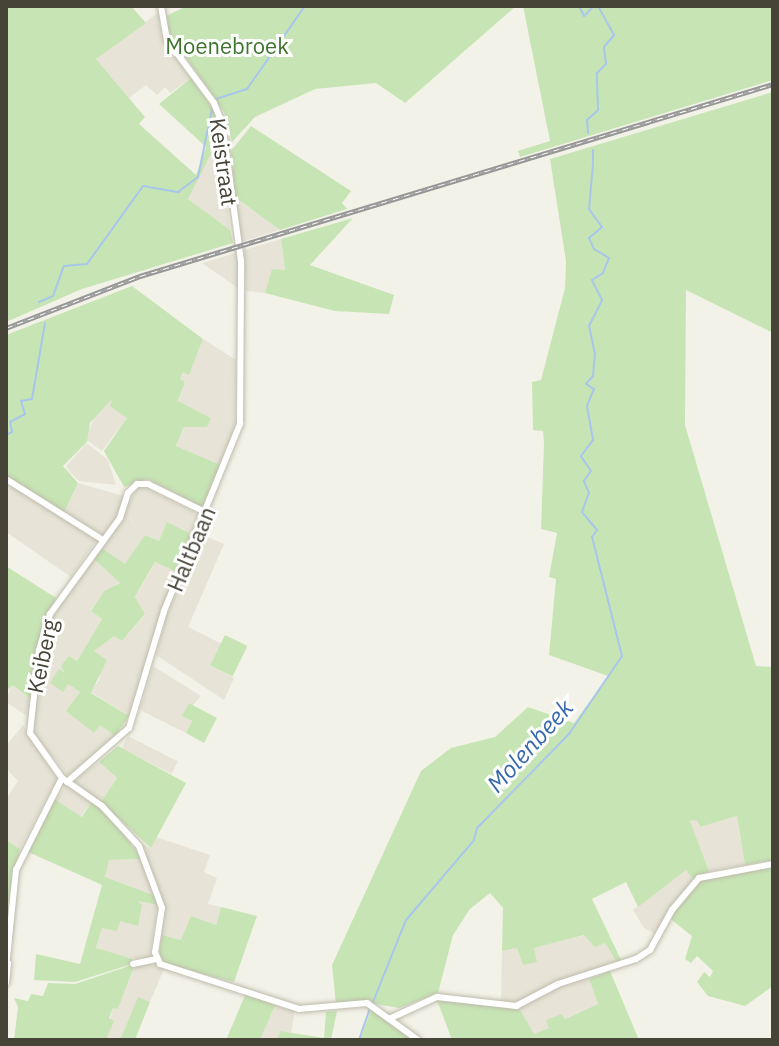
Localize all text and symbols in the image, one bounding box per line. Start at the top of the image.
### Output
park label: Moenebroek [165,33,289,59]
street label: Keistraat [205,116,243,208]
street label: Haltbaan [161,503,221,595]
street label: Keiberg [21,617,63,695]
water label: Molenbeek [481,694,579,798]

